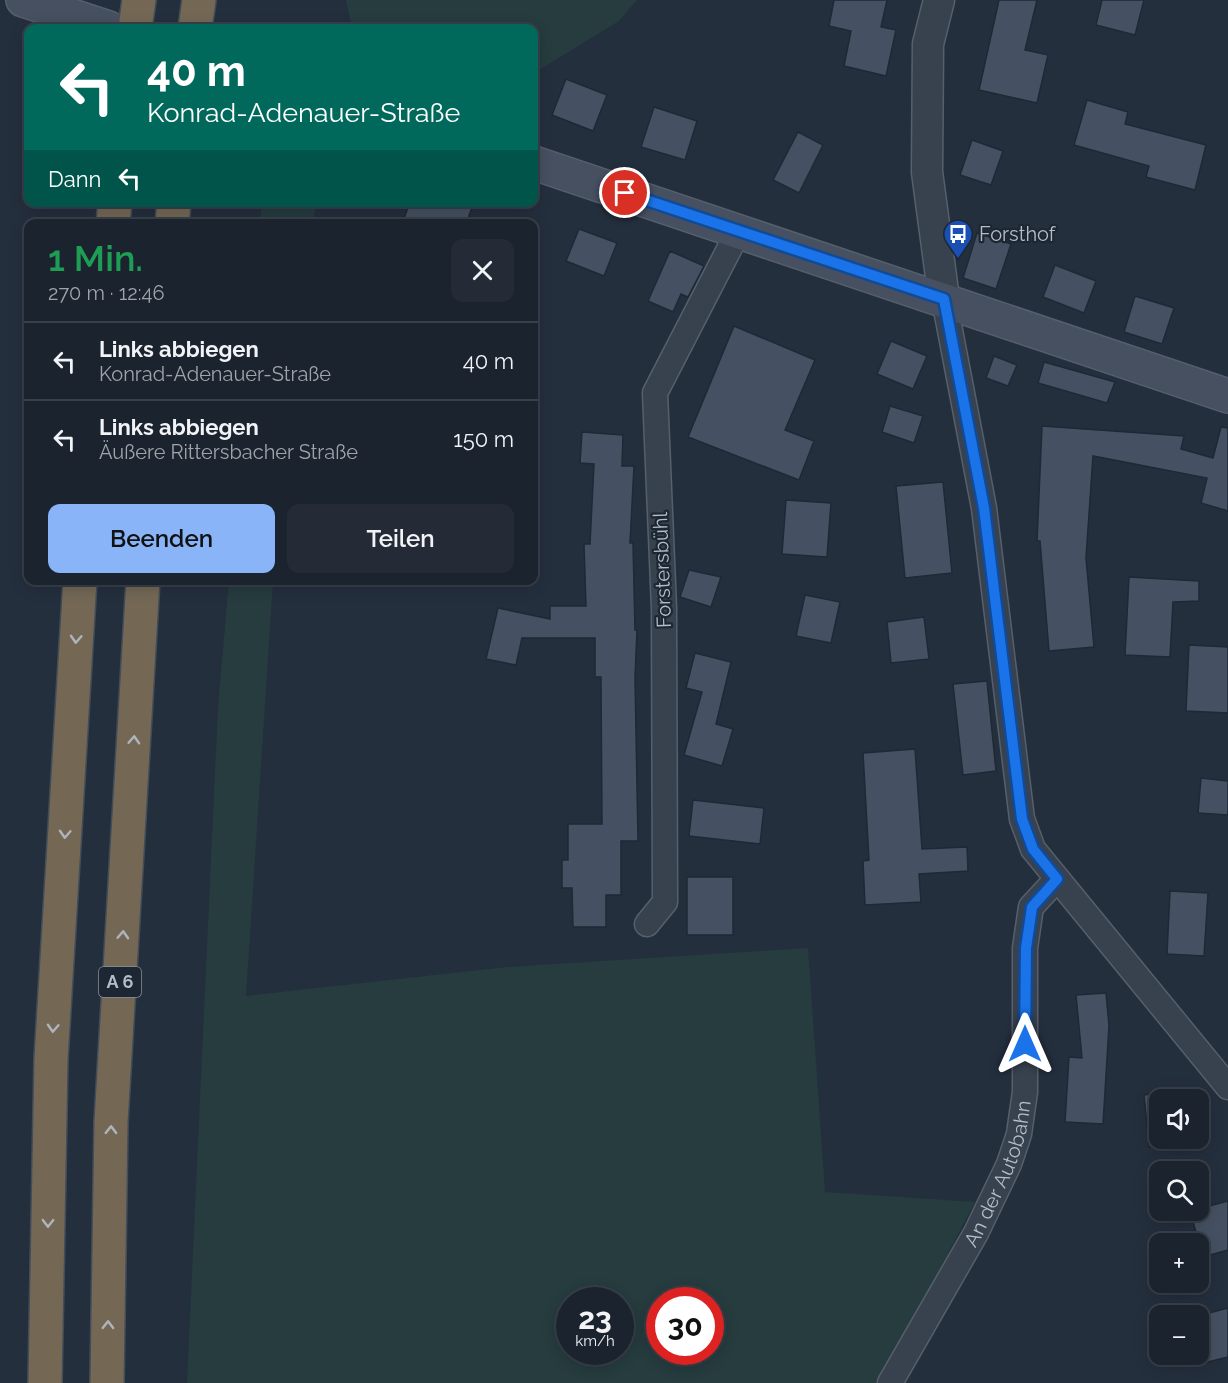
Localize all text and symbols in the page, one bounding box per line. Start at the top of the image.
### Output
text: 40 m [147,47,246,96]
icon: left [48,48,126,126]
text: Konrad-Adenauer-Straße [147,97,460,128]
icon: left [113,162,146,195]
text: Dann [48,166,101,192]
pin [599,167,650,218]
icon: arrive [608,176,641,209]
bus stop icon: Forsthof [942,218,974,260]
place label: Forsthof [979,222,1057,246]
text: 1 Min. [48,237,143,279]
button: close [451,239,514,302]
text: 270 m · 12:46 [48,281,164,305]
text: Links abbiegen [99,336,259,362]
icon: left [48,345,81,378]
text: 40 m [463,348,514,374]
text: Konrad-Adenauer-Straße [99,362,331,386]
text: Links abbiegen [99,414,259,440]
icon: left [48,423,81,456]
text: 150 m [453,426,514,452]
text: Äußere Rittersbacher Straße [99,440,358,464]
button: Beenden [48,504,275,573]
button: Teilen [287,504,514,573]
street label: Forstersbühl [648,511,676,628]
one-way arrow [70,634,83,643]
one-way arrow [128,736,141,745]
one-way arrow [58,829,71,838]
one-way arrow [116,930,129,939]
road number: A 6 [99,967,141,997]
position arrow [993,1012,1057,1076]
one-way arrow [47,1024,60,1033]
map controls [1149,1089,1209,1365]
button: sound [1149,1089,1209,1149]
street label: An der Autobahn [959,1099,1036,1251]
one-way arrow [105,1125,118,1134]
button: search [1149,1161,1209,1221]
one-way arrow [42,1219,54,1228]
button: + [1149,1233,1209,1293]
speed limit sign: 30 [646,1287,724,1365]
text: 23 [578,1301,612,1336]
button: − [1149,1305,1209,1365]
one-way arrow [102,1320,114,1329]
text: km/h [575,1332,615,1350]

